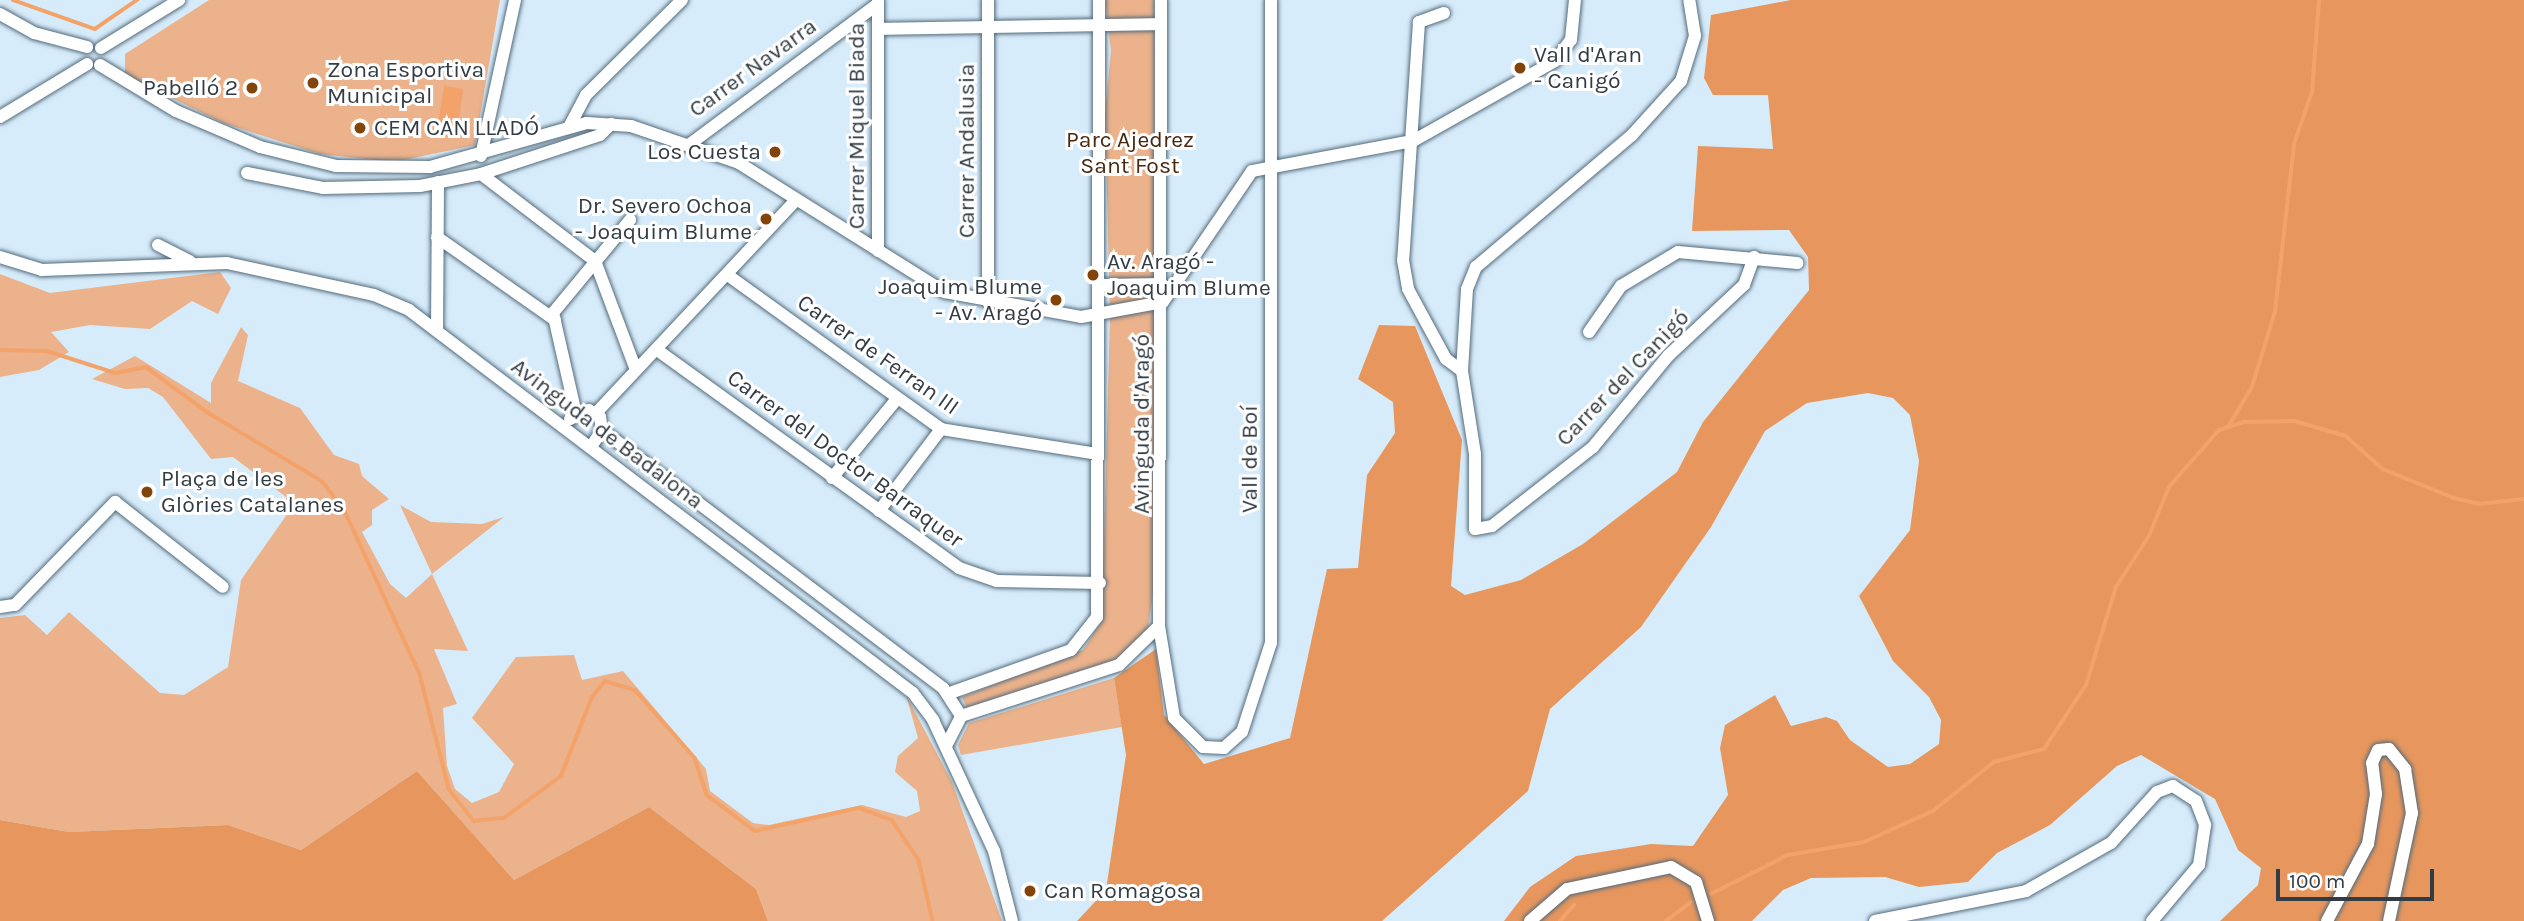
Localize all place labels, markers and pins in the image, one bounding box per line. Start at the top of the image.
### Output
place label: Vall d'Aran - Canigó [1534,41,1642,95]
place label: Zona Esportiva Municipal [327,56,484,110]
marker: Vall d'Aran - Canigó [1512,60,1528,76]
place label: Pabelló 2 [143,74,238,102]
marker: Zona Esportiva Municipal [305,75,321,91]
marker: Pabelló 2 [244,80,260,96]
place label: CEM CAN LLADÓ [374,114,539,142]
marker: CEM CAN LLADÓ [352,120,368,136]
place label: Los Cuesta [647,138,761,166]
marker: Los Cuesta [767,144,783,160]
place label: Dr. Severo Ochoa - Joaquim Blume [575,192,752,246]
marker: Dr. Severo Ochoa - Joaquim Blume [758,211,774,227]
place label: Av. Aragó - Joaquim Blume [1107,248,1271,302]
marker: Av. Aragó - Joaquim Blume [1085,267,1101,283]
place label: Joaquim Blume - Av. Aragó [878,273,1042,327]
marker: Joaquim Blume - Av. Aragó [1048,292,1064,308]
place label: Plaça de les Glòries Catalanes [161,465,344,519]
marker: Plaça de les Glòries Catalanes [139,484,155,500]
place label: Can Romagosa [1044,877,1201,905]
marker: Can Romagosa [1022,883,1038,899]

